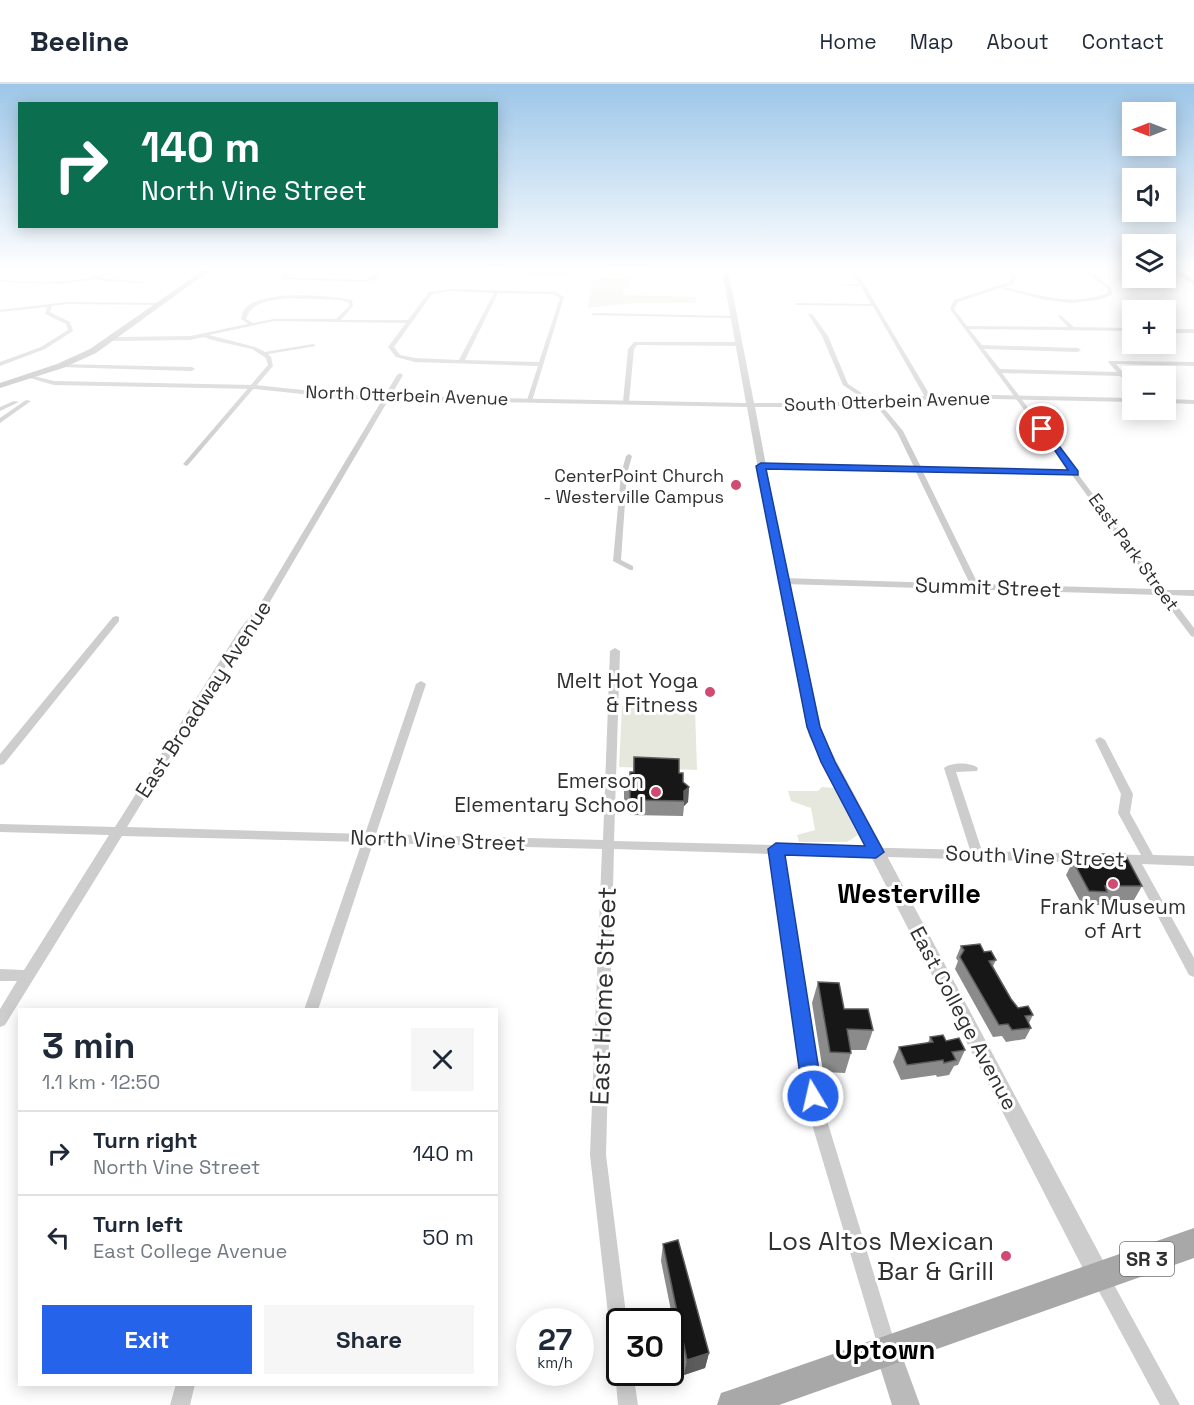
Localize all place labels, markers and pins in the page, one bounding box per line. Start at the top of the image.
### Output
pin [1016,403,1067,454]
place label: CenterPoint Church - Westerville Campus [543,464,724,508]
marker: CenterPoint Church - Westerville Campus [729,478,743,492]
place label: Melt Hot Yoga & Fitness [557,667,698,718]
marker: Melt Hot Yoga & Fitness [703,685,717,699]
place label: Emerson Elementary School [454,767,644,818]
marker: Emerson Elementary School [649,785,663,799]
marker: Frank Museum of Art [1106,877,1120,891]
place label: Frank Museum of Art [1040,893,1186,944]
place label: Los Altos Mexican Bar & Grill [768,1224,994,1288]
marker: Los Altos Mexican Bar & Grill [999,1249,1013,1263]

